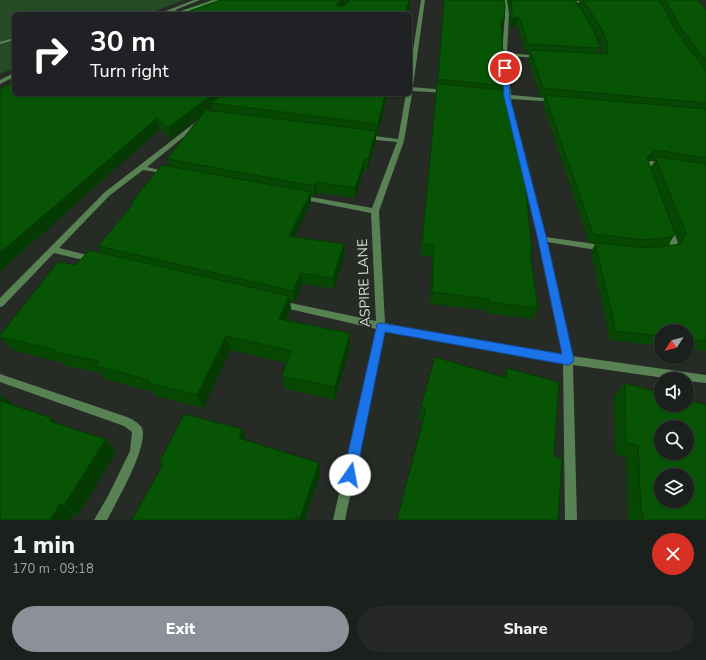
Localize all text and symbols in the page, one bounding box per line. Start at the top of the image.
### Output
text: 30 m [90,23,156,61]
icon: right [24,28,76,80]
pin [488,51,522,85]
icon: arrive [494,57,516,79]
text: Turn right [90,59,169,83]
street label: ASPIRE LANE [353,239,375,327]
north arrow [654,324,694,364]
map controls [654,324,694,508]
button: sound [654,372,694,412]
button: search [654,420,694,460]
position arrow [329,454,371,496]
button: layers [654,468,694,508]
text: 1 min [12,529,75,561]
button: close [652,533,694,575]
text: 170 m · 09:18 [12,560,94,578]
button: Exit [12,606,349,652]
button: Share [357,606,694,652]

